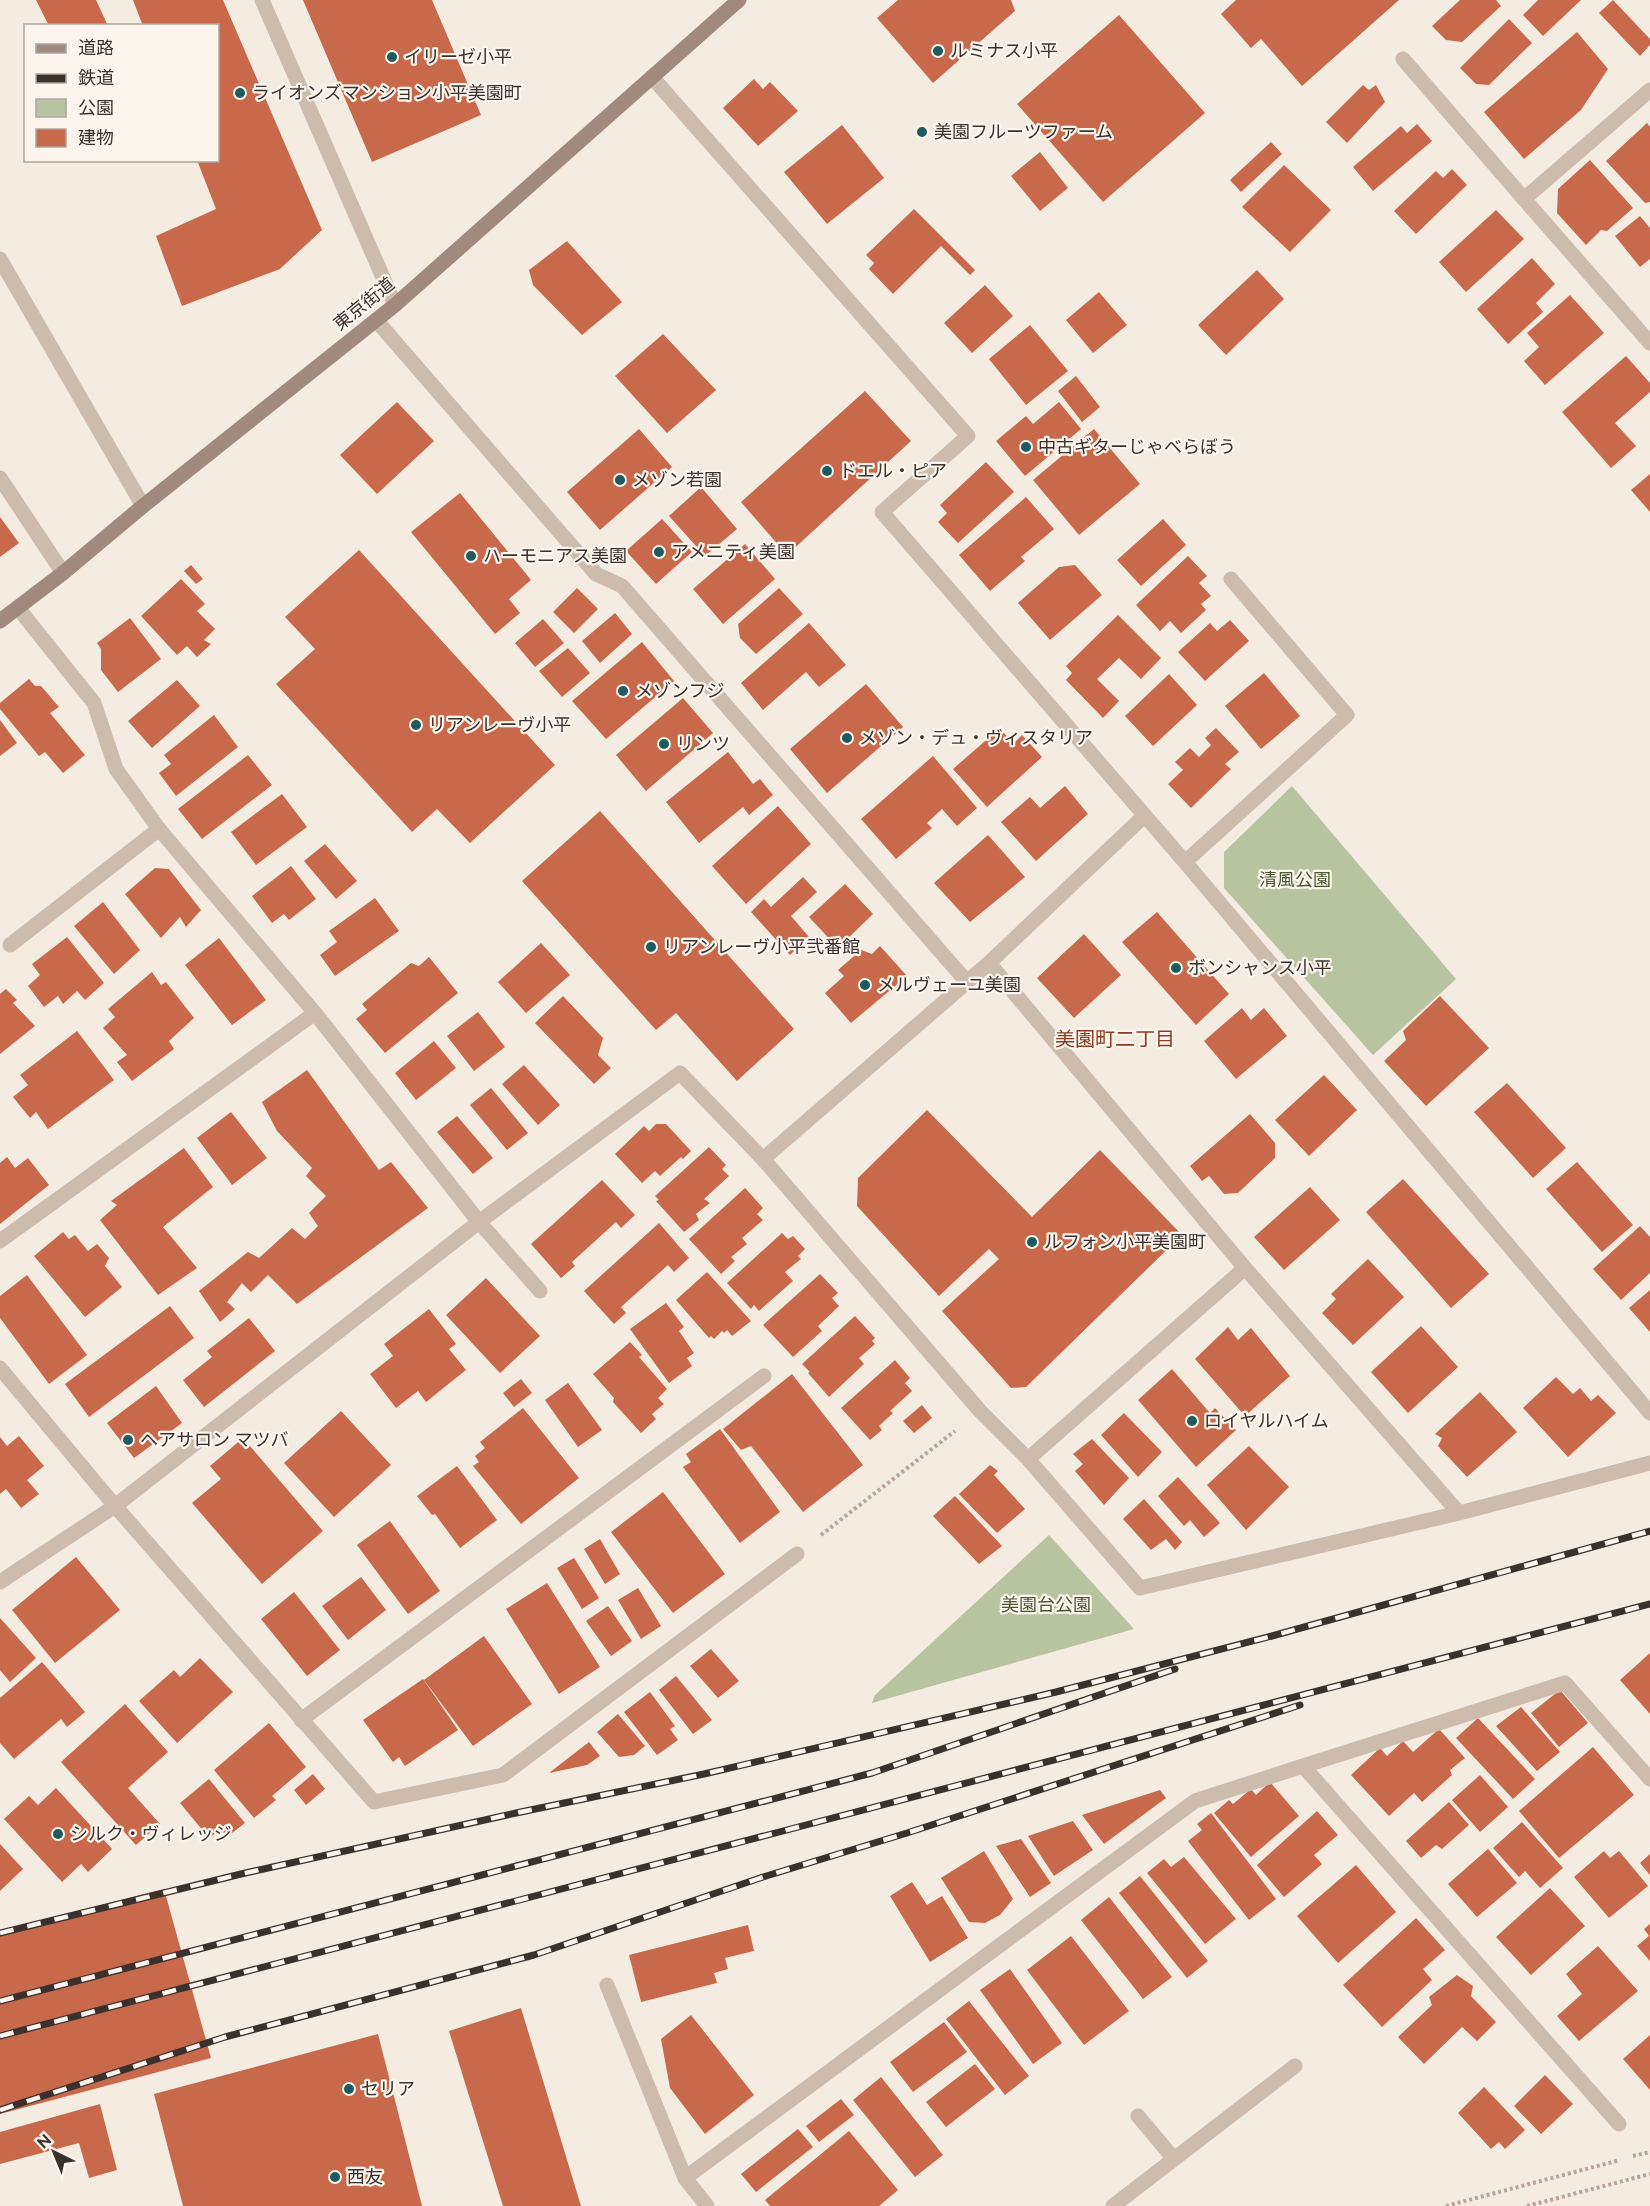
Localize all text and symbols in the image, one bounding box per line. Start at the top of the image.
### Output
legend [24,24,219,162]
text: 道路 [78,37,114,58]
place label: ルミナス小平 [950,40,1058,61]
marker: ルミナス小平 [931,44,945,58]
place label: イリーゼ小平 [404,46,512,67]
marker: イリーゼ小平 [385,50,399,64]
text: 鉄道 [78,67,114,88]
place label: ライオンズマンション小平美園町 [252,82,522,103]
marker: ライオンズマンション小平美園町 [233,86,247,100]
text: 公園 [78,97,114,118]
place label: 美園フルーツファーム [934,121,1113,142]
marker: 美園フルーツファーム [915,125,929,139]
text: 建物 [78,127,114,148]
street label: 東京街道 [329,273,398,334]
place label: 中古ギターじゃべらぼう [1038,436,1236,457]
marker: 中古ギターじゃべらぼう [1019,440,1033,454]
place label: ドエル・ピア [839,460,947,481]
marker: ドエル・ピア [820,464,834,478]
place label: メゾン若園 [632,469,722,490]
marker: メゾン若園 [613,473,627,487]
place label: アメニティ美園 [671,541,795,562]
place label: ハーモニアス美園 [483,545,627,566]
marker: アメニティ美園 [652,545,666,559]
marker: ハーモニアス美園 [464,549,478,563]
place label: メゾンフジ [635,680,724,701]
marker: メゾンフジ [616,684,630,698]
place label: リアンレーヴ小平 [428,714,571,735]
marker: リアンレーヴ小平 [409,718,423,732]
place label: メゾン・デュ・ヴィスタリア [859,727,1093,748]
marker: メゾン・デュ・ヴィスタリア [840,731,854,745]
place label: リンツ [676,733,730,754]
marker: リンツ [657,737,671,751]
park label: 清風公園 [1259,869,1331,890]
place label: リアンレーヴ小平弐番館 [663,936,860,957]
marker: リアンレーヴ小平弐番館 [644,940,658,954]
place label: ボンシャンス小平 [1188,957,1332,978]
marker: ボンシャンス小平 [1169,961,1183,975]
place label: メルヴェーユ美園 [877,974,1021,995]
marker: メルヴェーユ美園 [858,978,872,992]
district label: 美園町二丁目 [1055,1027,1175,1051]
place label: ルフォン小平美園町 [1044,1231,1206,1252]
marker: ルフォン小平美園町 [1025,1235,1039,1249]
place label: ロイヤルハイム [1204,1410,1329,1431]
marker: ロイヤルハイム [1185,1414,1199,1428]
place label: ヘアサロン マツバ [140,1429,289,1450]
marker: ヘアサロン マツバ [121,1433,135,1447]
park label: 美園台公園 [1001,1594,1091,1615]
place label: シルク・ヴィレッジ [70,1823,232,1844]
marker: シルク・ヴィレッジ [51,1827,65,1841]
place label: セリア [361,2078,415,2099]
marker: セリア [342,2082,356,2096]
north arrow [24,2122,84,2182]
text: N [33,2130,55,2153]
place label: 西友 [347,2166,383,2187]
marker: 西友 [328,2170,342,2184]

